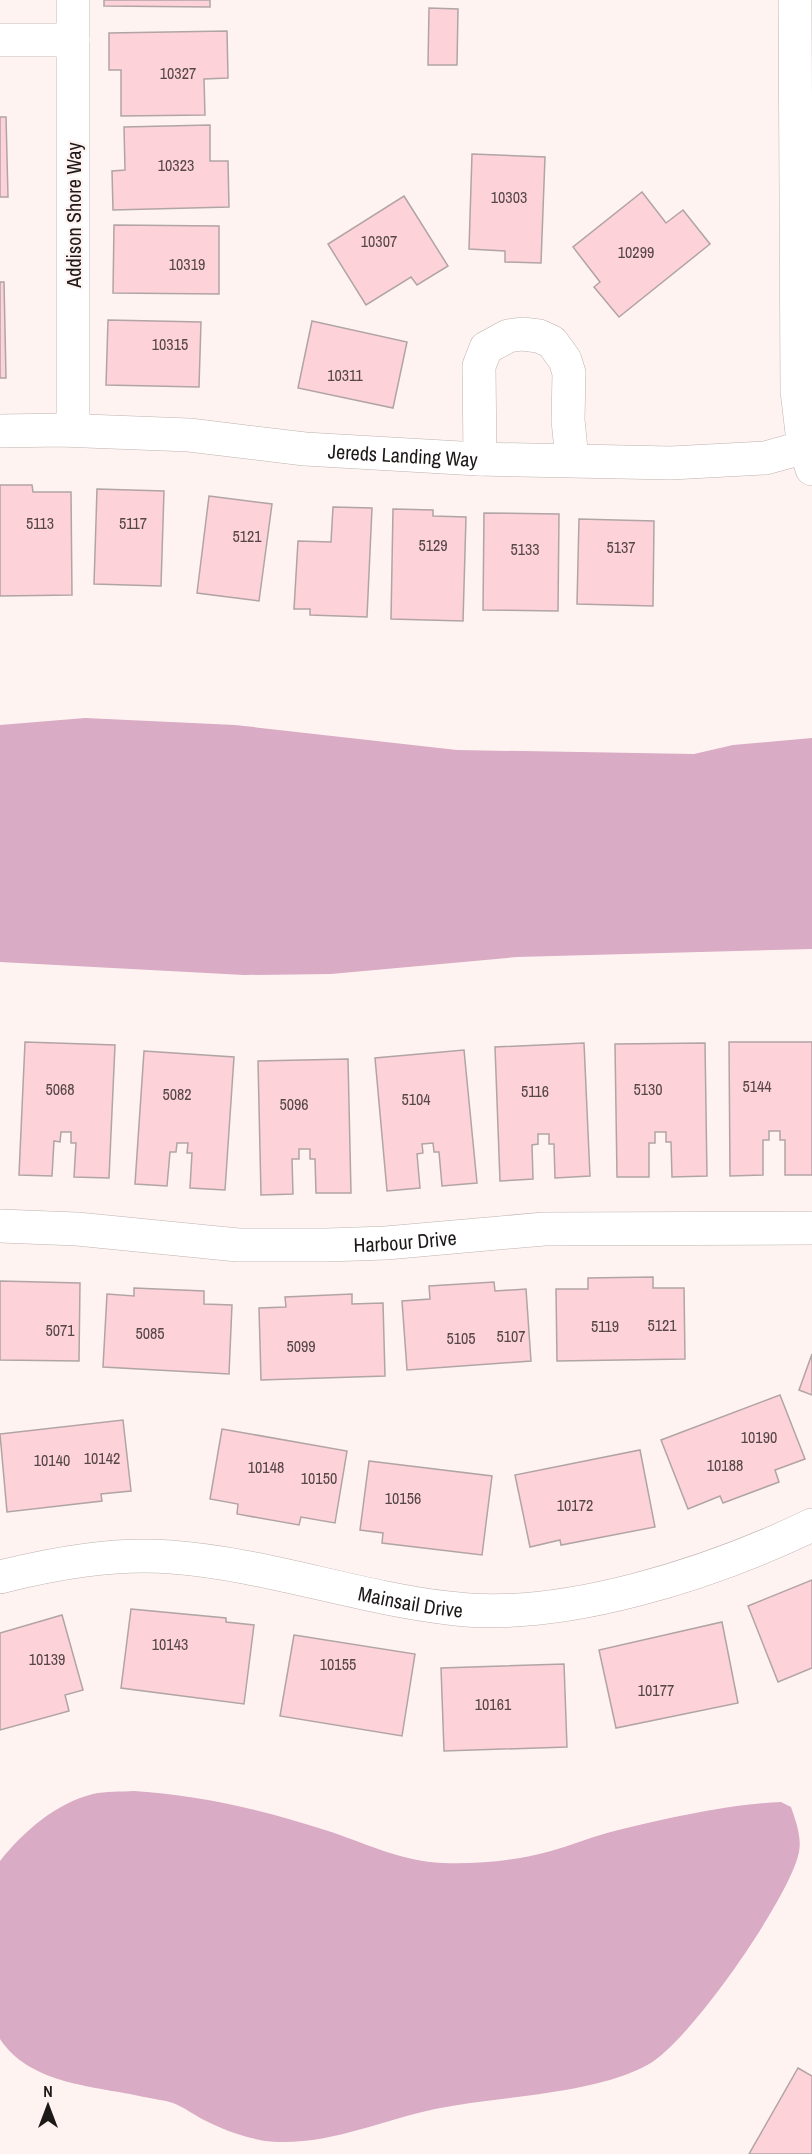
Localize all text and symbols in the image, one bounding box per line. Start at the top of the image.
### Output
house number: 10327 [160,62,196,84]
street label: Addison Shore Way [60,142,87,289]
house number: 10323 [158,154,194,176]
house number: 10303 [491,186,527,208]
house number: 10307 [361,230,397,252]
house number: 10299 [618,241,654,263]
house number: 10319 [169,253,205,275]
house number: 10315 [152,333,188,355]
house number: 10311 [327,364,363,386]
street label: Jereds Landing Way [327,437,479,473]
house number: 5113 [26,512,54,534]
house number: 5117 [119,512,147,534]
house number: 5121 [232,525,262,547]
house number: 5129 [418,534,448,556]
house number: 5137 [606,536,636,558]
house number: 5133 [510,538,540,560]
house number: 5144 [742,1075,772,1097]
house number: 5068 [45,1078,75,1100]
house number: 5130 [633,1078,663,1100]
house number: 5116 [521,1080,549,1102]
house number: 5082 [162,1083,192,1105]
house number: 5104 [401,1088,431,1110]
house number: 5096 [279,1093,309,1115]
street label: Harbour Drive [353,1223,458,1258]
house number: 5121 [647,1314,677,1336]
house number: 5119 [591,1315,619,1337]
house number: 5071 [45,1319,75,1341]
house number: 5085 [135,1322,165,1344]
house number: 5107 [496,1325,526,1347]
house number: 5105 [446,1327,476,1349]
house number: 5099 [286,1335,316,1357]
house number: 10190 [741,1426,777,1448]
house number: 10142 [84,1447,120,1469]
house number: 10140 [34,1449,70,1471]
house number: 10188 [707,1454,743,1476]
house number: 10148 [248,1456,284,1478]
house number: 10150 [301,1467,337,1489]
house number: 10156 [385,1487,421,1509]
house number: 10172 [557,1494,593,1516]
street label: Mainsail Drive [356,1579,464,1623]
house number: 10143 [152,1633,188,1655]
house number: 10139 [29,1648,65,1670]
house number: 10155 [320,1653,356,1675]
house number: 10177 [638,1679,674,1701]
house number: 10161 [475,1693,512,1715]
north arrow [18,2076,78,2136]
text: N [43,2080,53,2102]

